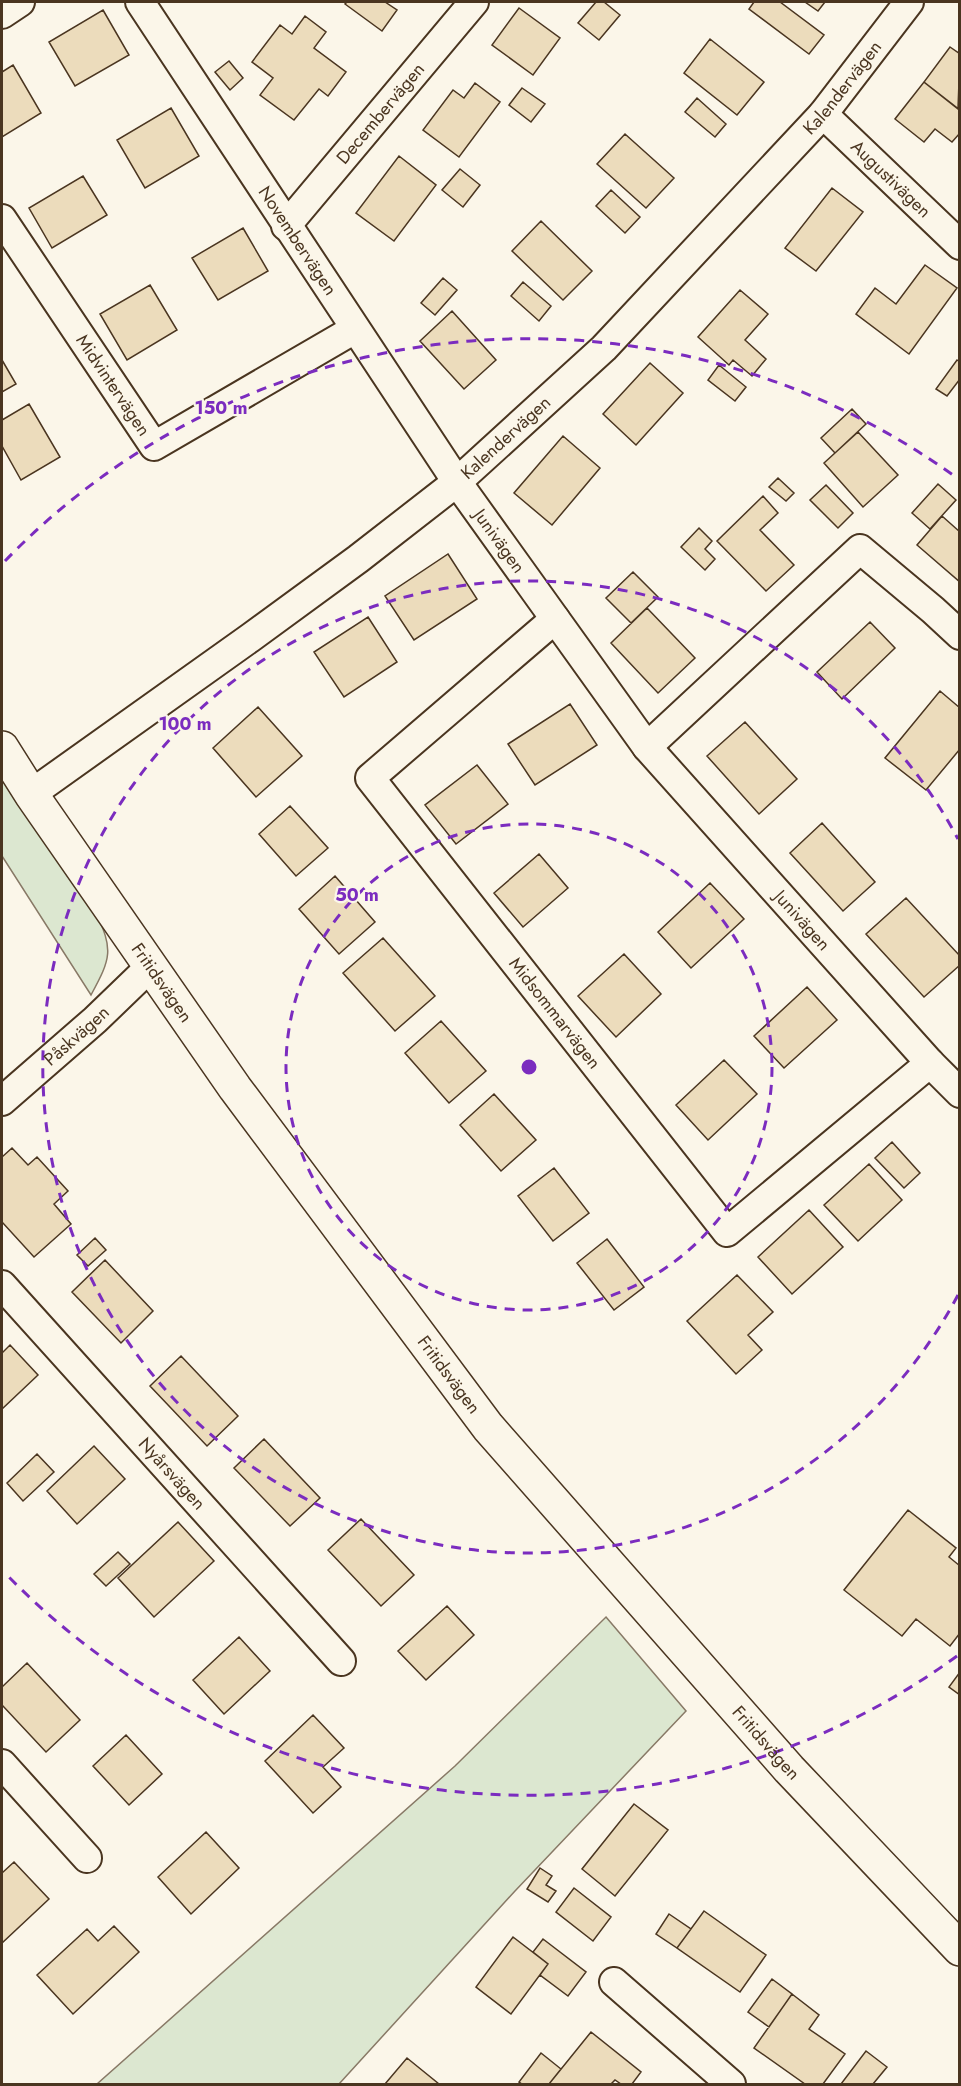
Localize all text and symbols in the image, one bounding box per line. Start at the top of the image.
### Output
street label: Kalendervägen [797,35,888,141]
street label: Decembervägen [330,57,431,170]
street label: Augustivägen [845,134,937,224]
street label: Novembervägen [252,181,343,301]
street label: Midvintervägen [70,329,157,441]
street label: Kalendervägen [455,390,556,485]
text: 150 m [195,395,247,421]
street label: Junivägen [466,502,531,579]
text: 100 m [158,711,212,737]
text: 50 m [335,882,379,908]
street label: Junivägen [767,883,836,956]
street label: Fritidsvägen [125,938,199,1028]
street label: Midsommarvägen [503,952,607,1074]
street label: Påskvägen [38,1000,115,1072]
centre of rings [519,1057,539,1077]
street label: Fritidsvägen [411,1330,487,1419]
street label: Nyårsvägen [132,1432,212,1516]
street label: Fritidsvägen [726,1700,806,1786]

